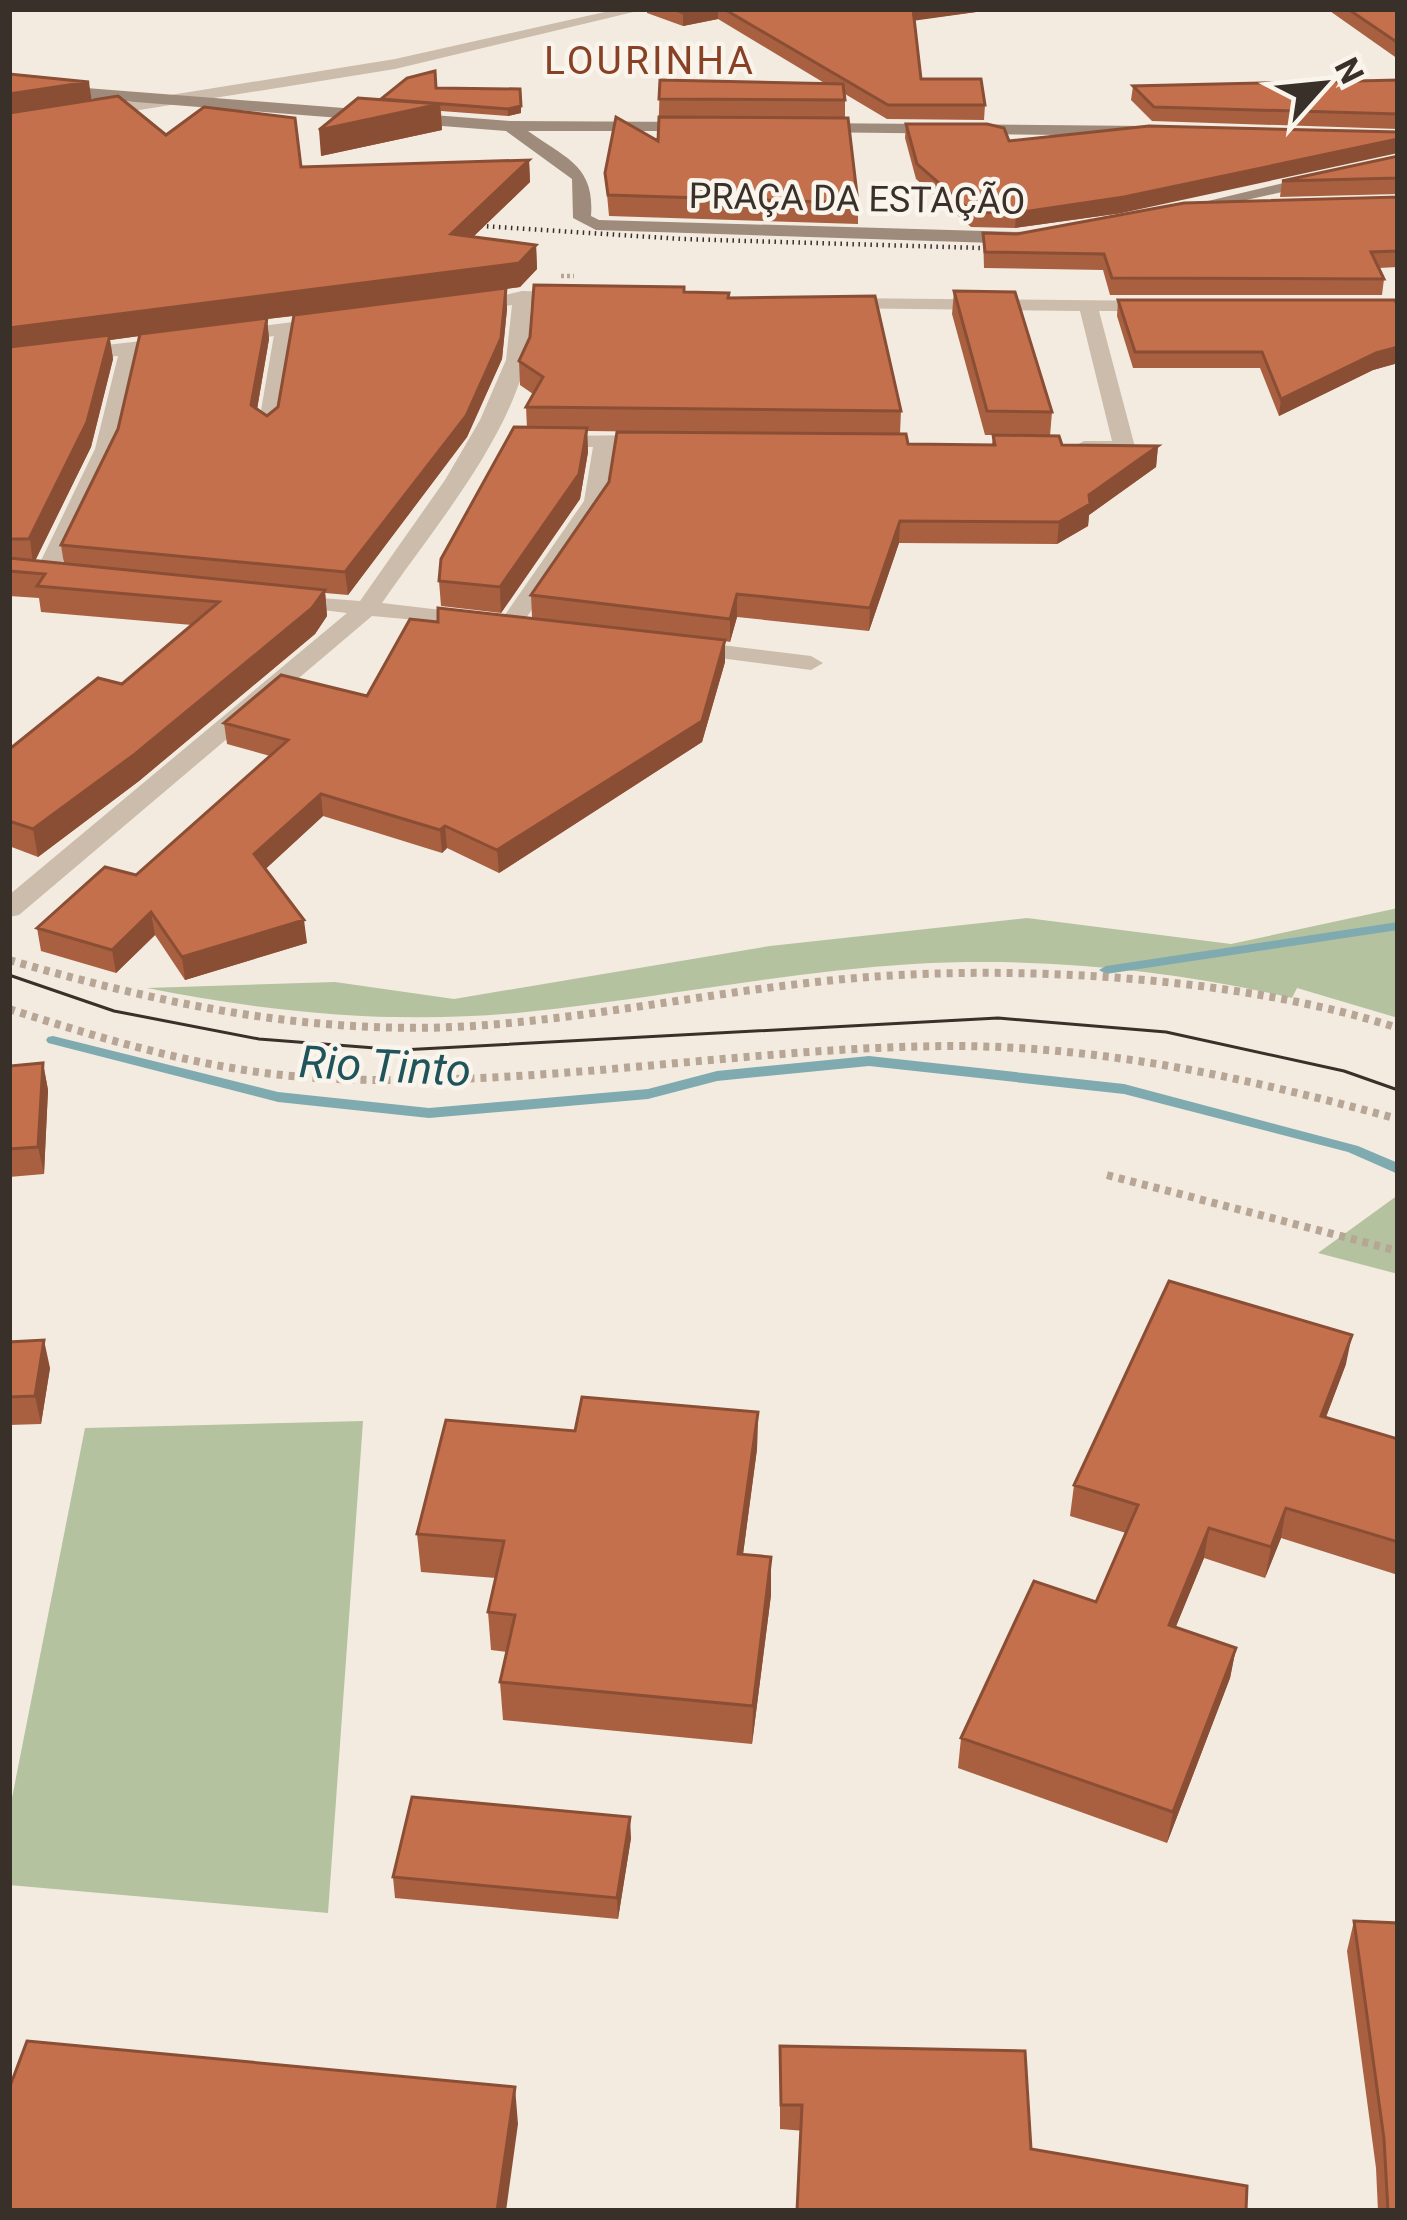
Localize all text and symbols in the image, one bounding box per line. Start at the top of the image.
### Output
north arrow [1263,24,1383,144]
district label: LOURINHA [544,38,756,84]
text: N [1327,51,1372,90]
street label: PRAÇA DA ESTAÇÃO [688,174,1026,223]
water label: Rio Tinto [298,1035,472,1097]

